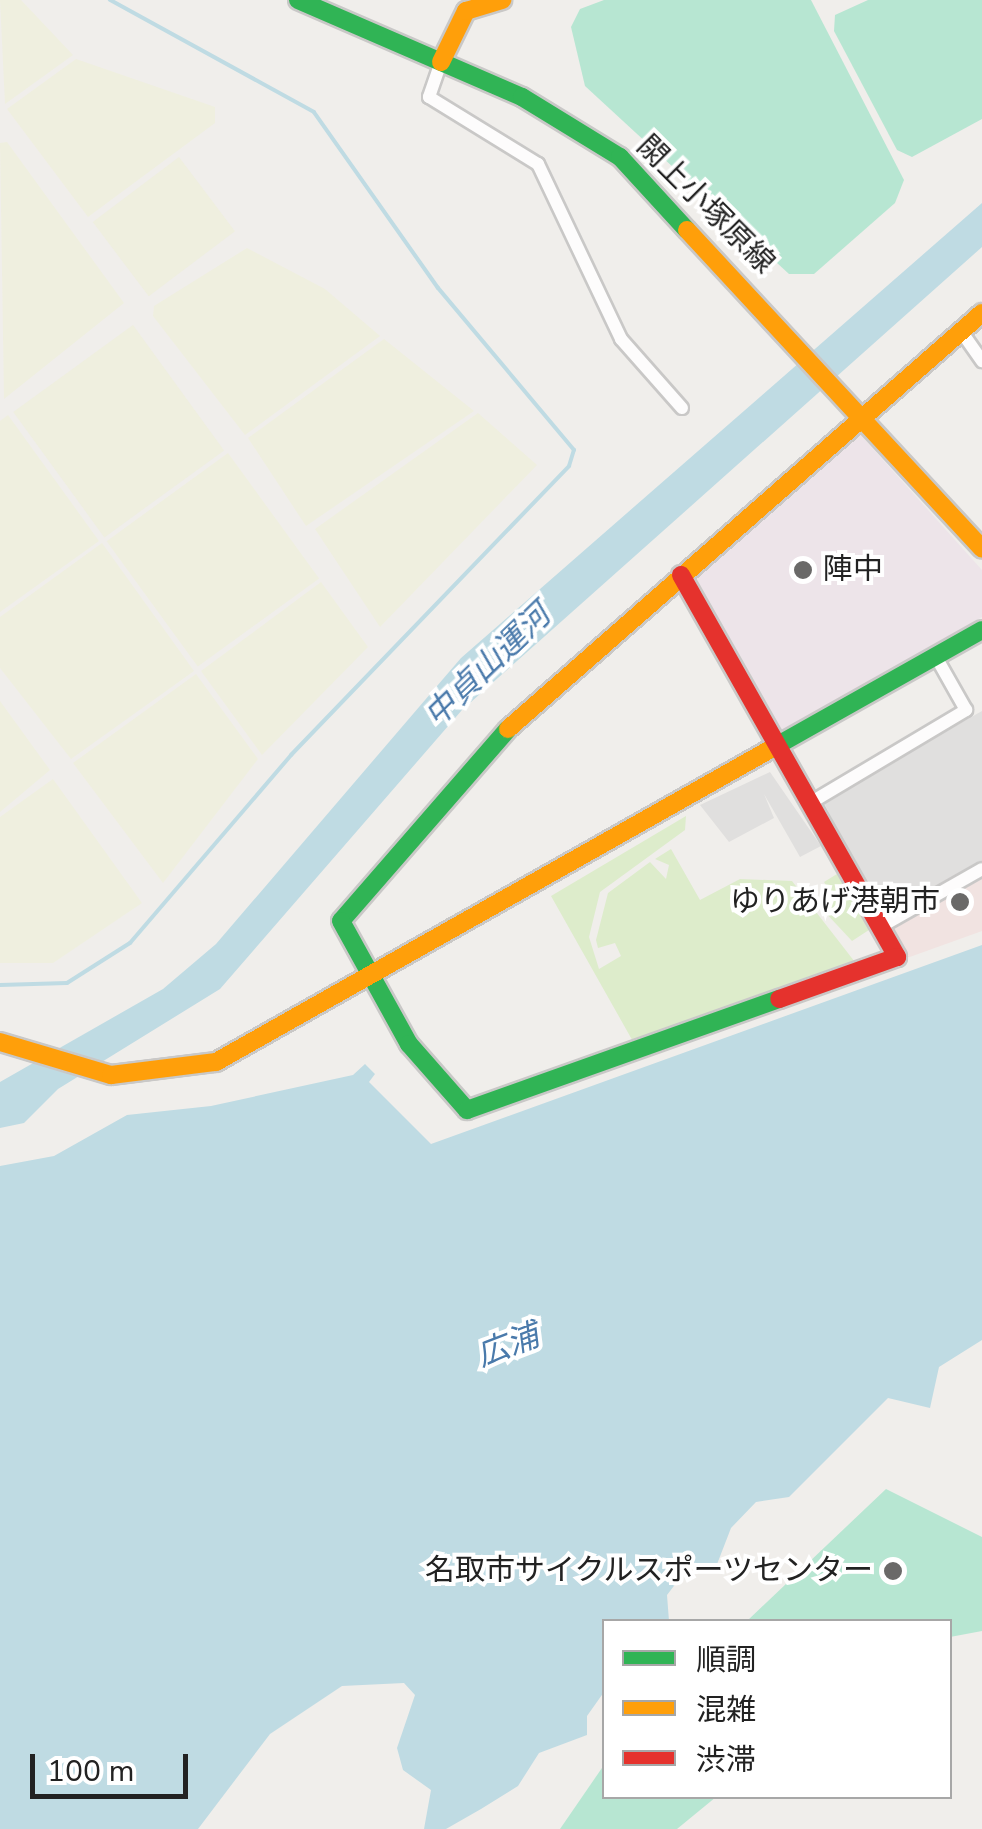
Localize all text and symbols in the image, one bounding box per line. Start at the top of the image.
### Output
street label: 閖上小塚原線 [629,129,781,281]
place label: 陣中 [823,552,883,588]
marker: 陣中 [792,559,814,581]
water label: 中貞山運河 [417,597,559,735]
place label: ゆりあげ港朝市 [730,884,940,920]
marker: ゆりあげ港朝市 [949,891,971,913]
water label: 広浦 [471,1317,545,1375]
place label: 名取市サイクルスポーツセンター [423,1553,873,1589]
marker: 名取市サイクルスポーツセンター [882,1560,904,1582]
legend [602,1619,952,1799]
text: 順調 [696,1640,756,1681]
text: 混雑 [696,1690,756,1731]
scale bar [35,1734,192,1796]
text: 渋滞 [696,1740,756,1781]
text: 100 m [47,1751,134,1792]

